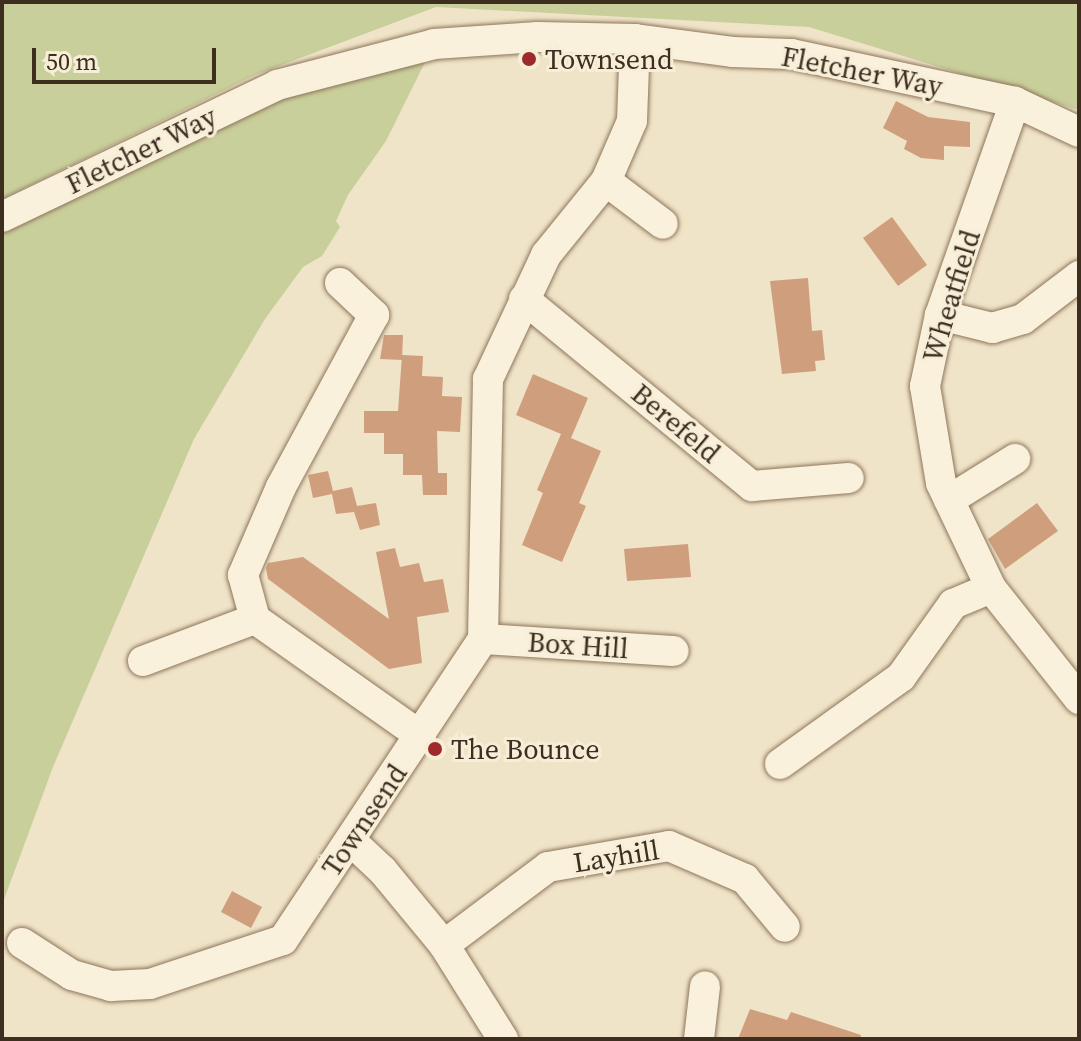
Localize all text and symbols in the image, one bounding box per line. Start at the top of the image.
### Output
scale bar [36,32,220,82]
street label: Fletcher Way [778,39,946,103]
place label: Townsend [545,42,673,76]
text: 50 m [46,45,97,78]
marker: Townsend [520,50,538,68]
street label: Fletcher Way [60,99,222,201]
street label: Wheatfield [915,226,987,366]
street label: Berefeld [625,376,727,470]
street label: Box Hill [527,625,629,665]
place label: The Bounce [451,732,599,766]
marker: The Bounce [426,740,444,758]
street label: Townsend [314,758,414,882]
street label: Layhill [571,833,661,879]

